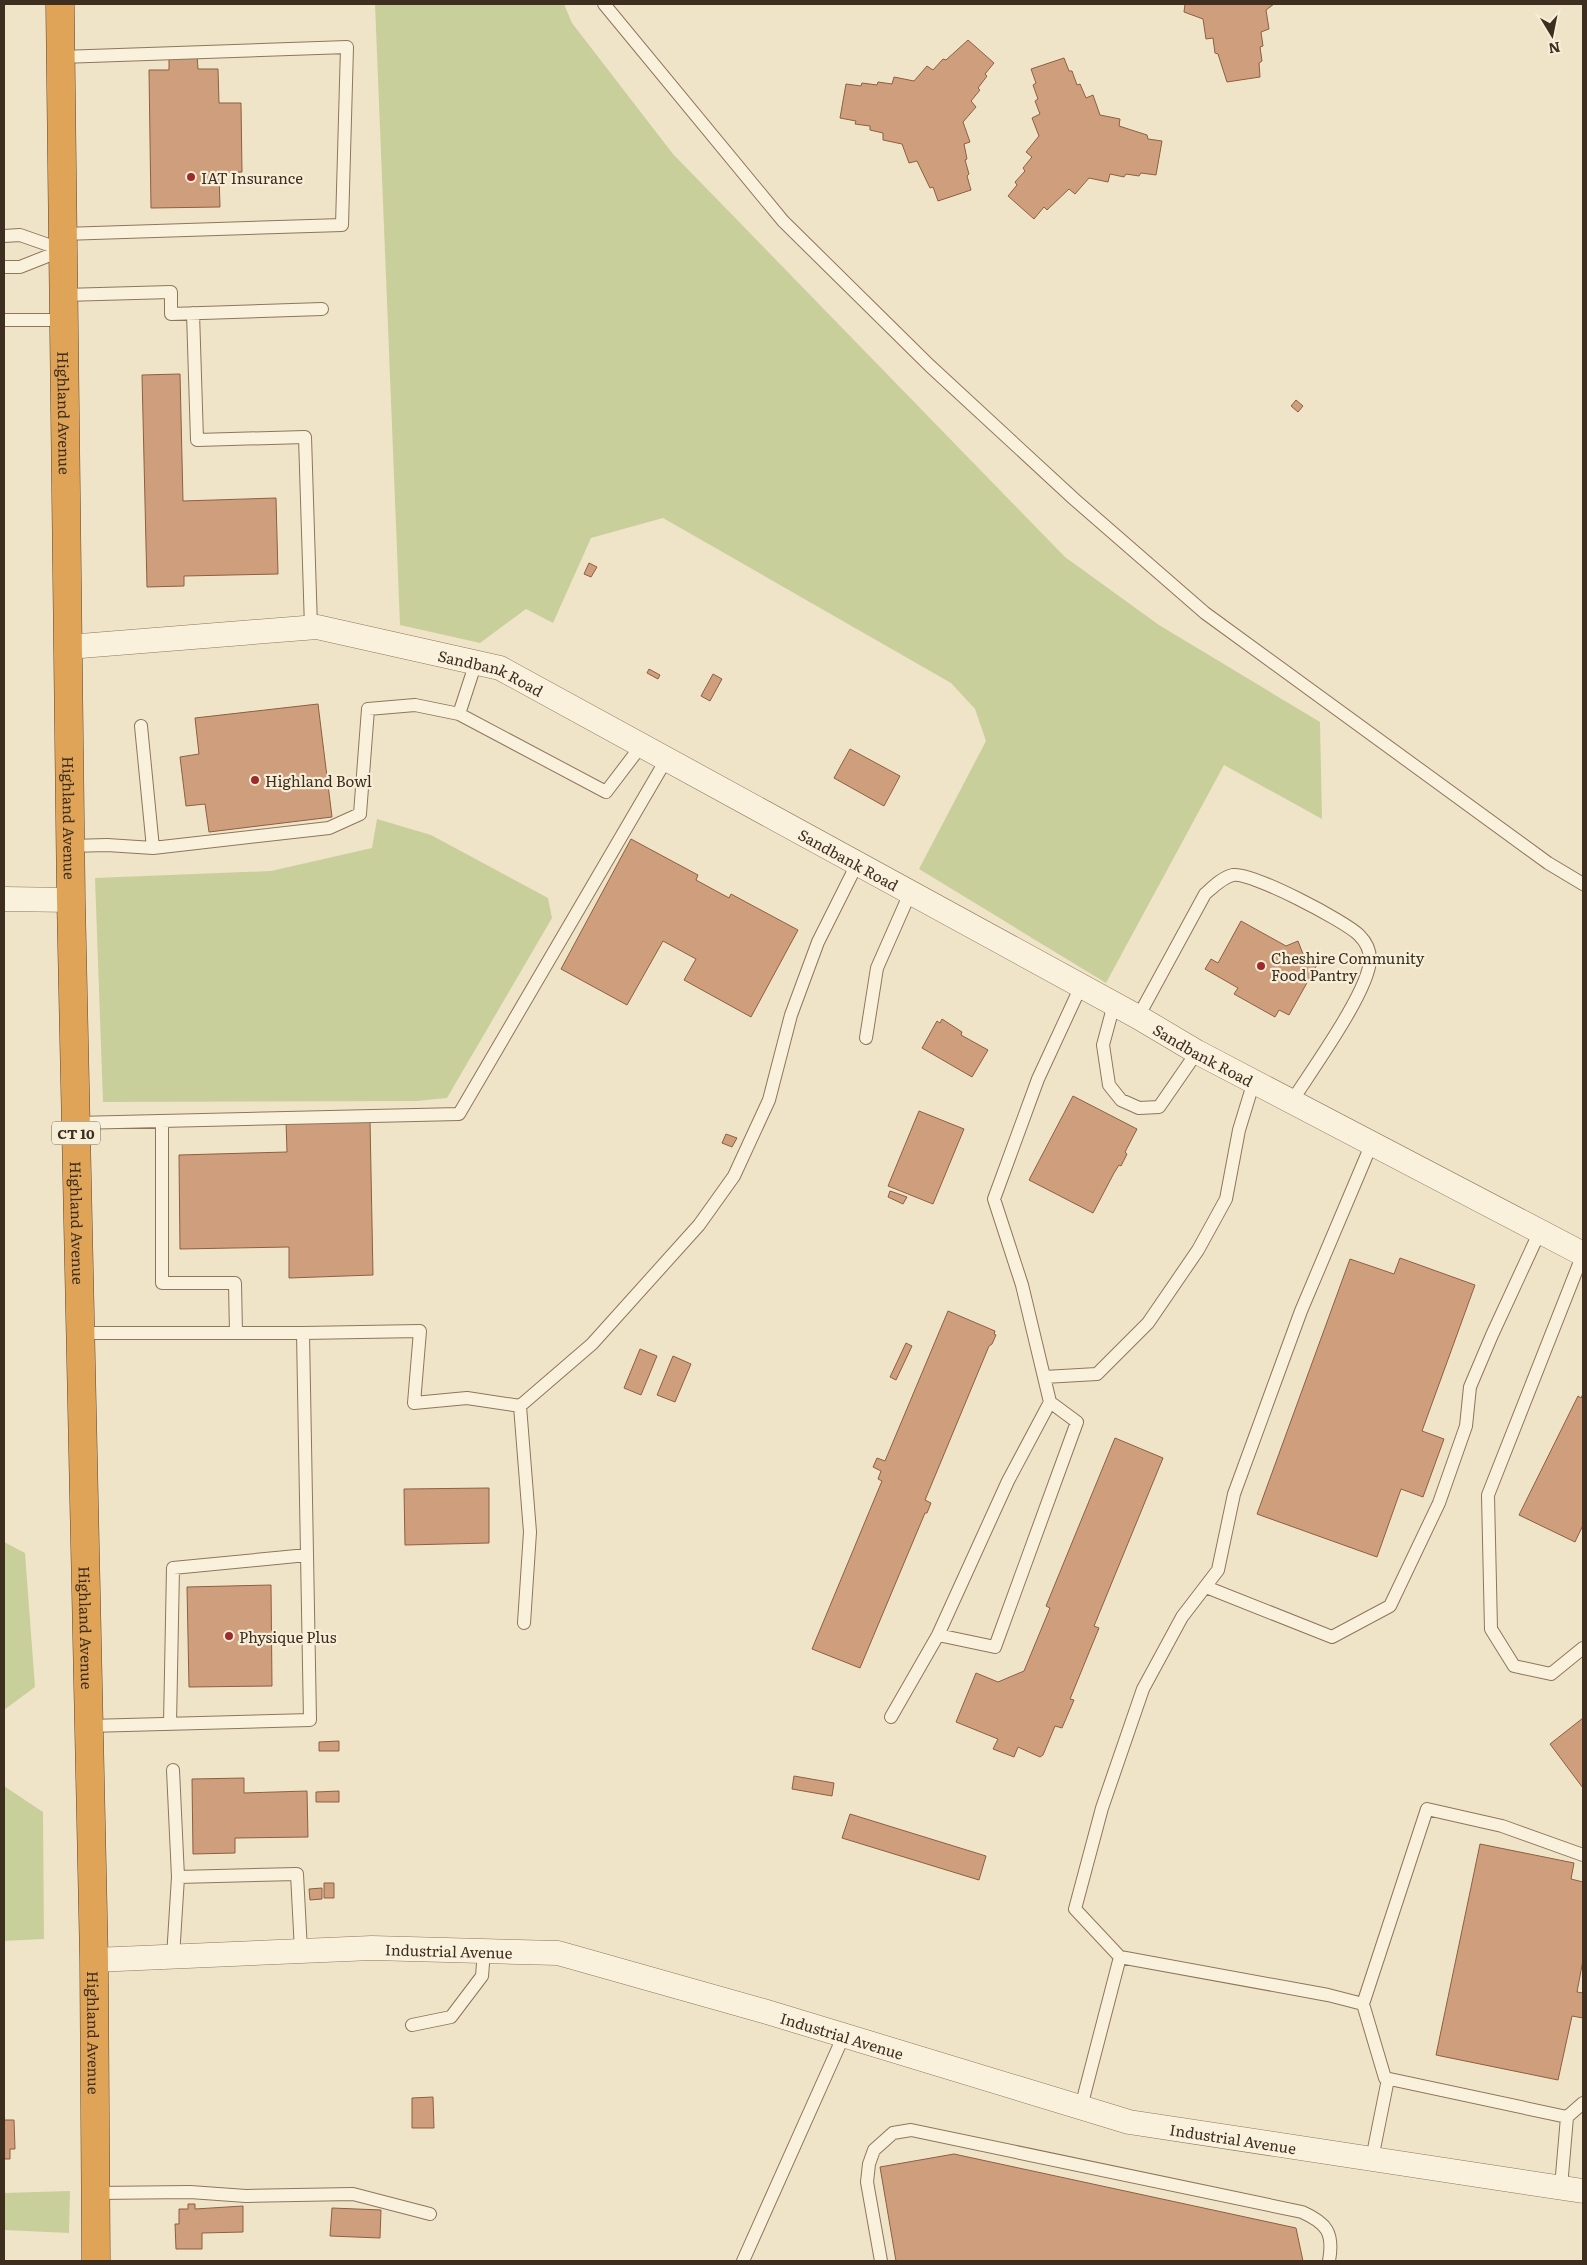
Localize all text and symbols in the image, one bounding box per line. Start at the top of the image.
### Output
north arrow [1527,10,1577,60]
text: N [1547,38,1562,60]
place label: IAT Insurance [201,166,303,189]
marker: IAT Insurance [185,171,197,183]
street label: Highland Avenue [53,351,77,475]
street label: Sandbank Road [436,643,548,701]
street label: Highland Avenue [58,756,82,880]
place label: Highland Bowl [265,769,372,792]
marker: Highland Bowl [249,774,261,786]
street label: Sandbank Road [795,822,903,896]
place label: Cheshire Community Food Pantry [1271,946,1425,986]
marker: Cheshire Community Food Pantry [1255,960,1267,972]
street label: Sandbank Road [1149,1017,1258,1091]
road number: CT 10 [52,1122,100,1144]
street label: Highland Avenue [65,1161,91,1285]
street label: Highland Avenue [74,1566,100,1690]
place label: Physique Plus [239,1625,337,1648]
marker: Physique Plus [223,1630,235,1642]
street label: Industrial Avenue [385,1937,513,1963]
street label: Highland Avenue [83,1971,106,2095]
street label: Industrial Avenue [778,2005,907,2064]
street label: Industrial Avenue [1168,2117,1298,2159]

